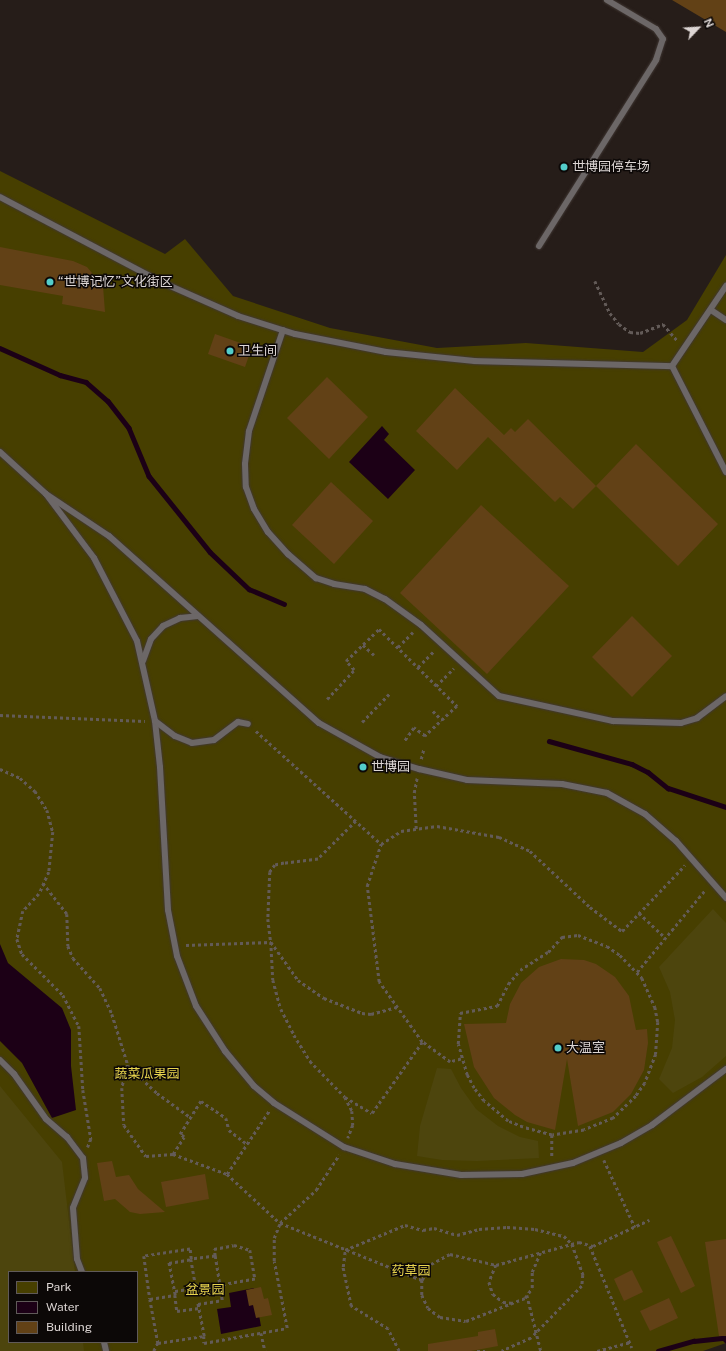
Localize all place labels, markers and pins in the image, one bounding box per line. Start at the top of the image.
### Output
place label: 世博园停车场 [572,159,650,175]
marker: 世博园停车场 [559,162,569,172]
place label: “世博记忆”文化街区 [58,274,173,290]
marker: “世博记忆”文化街区 [45,277,55,287]
place label: 卫生间 [238,343,277,359]
marker: 卫生间 [225,346,235,356]
place label: 世博园 [371,759,410,775]
marker: 世博园 [358,762,368,772]
place label: 大温室 [566,1040,605,1056]
marker: 大温室 [553,1043,563,1053]

